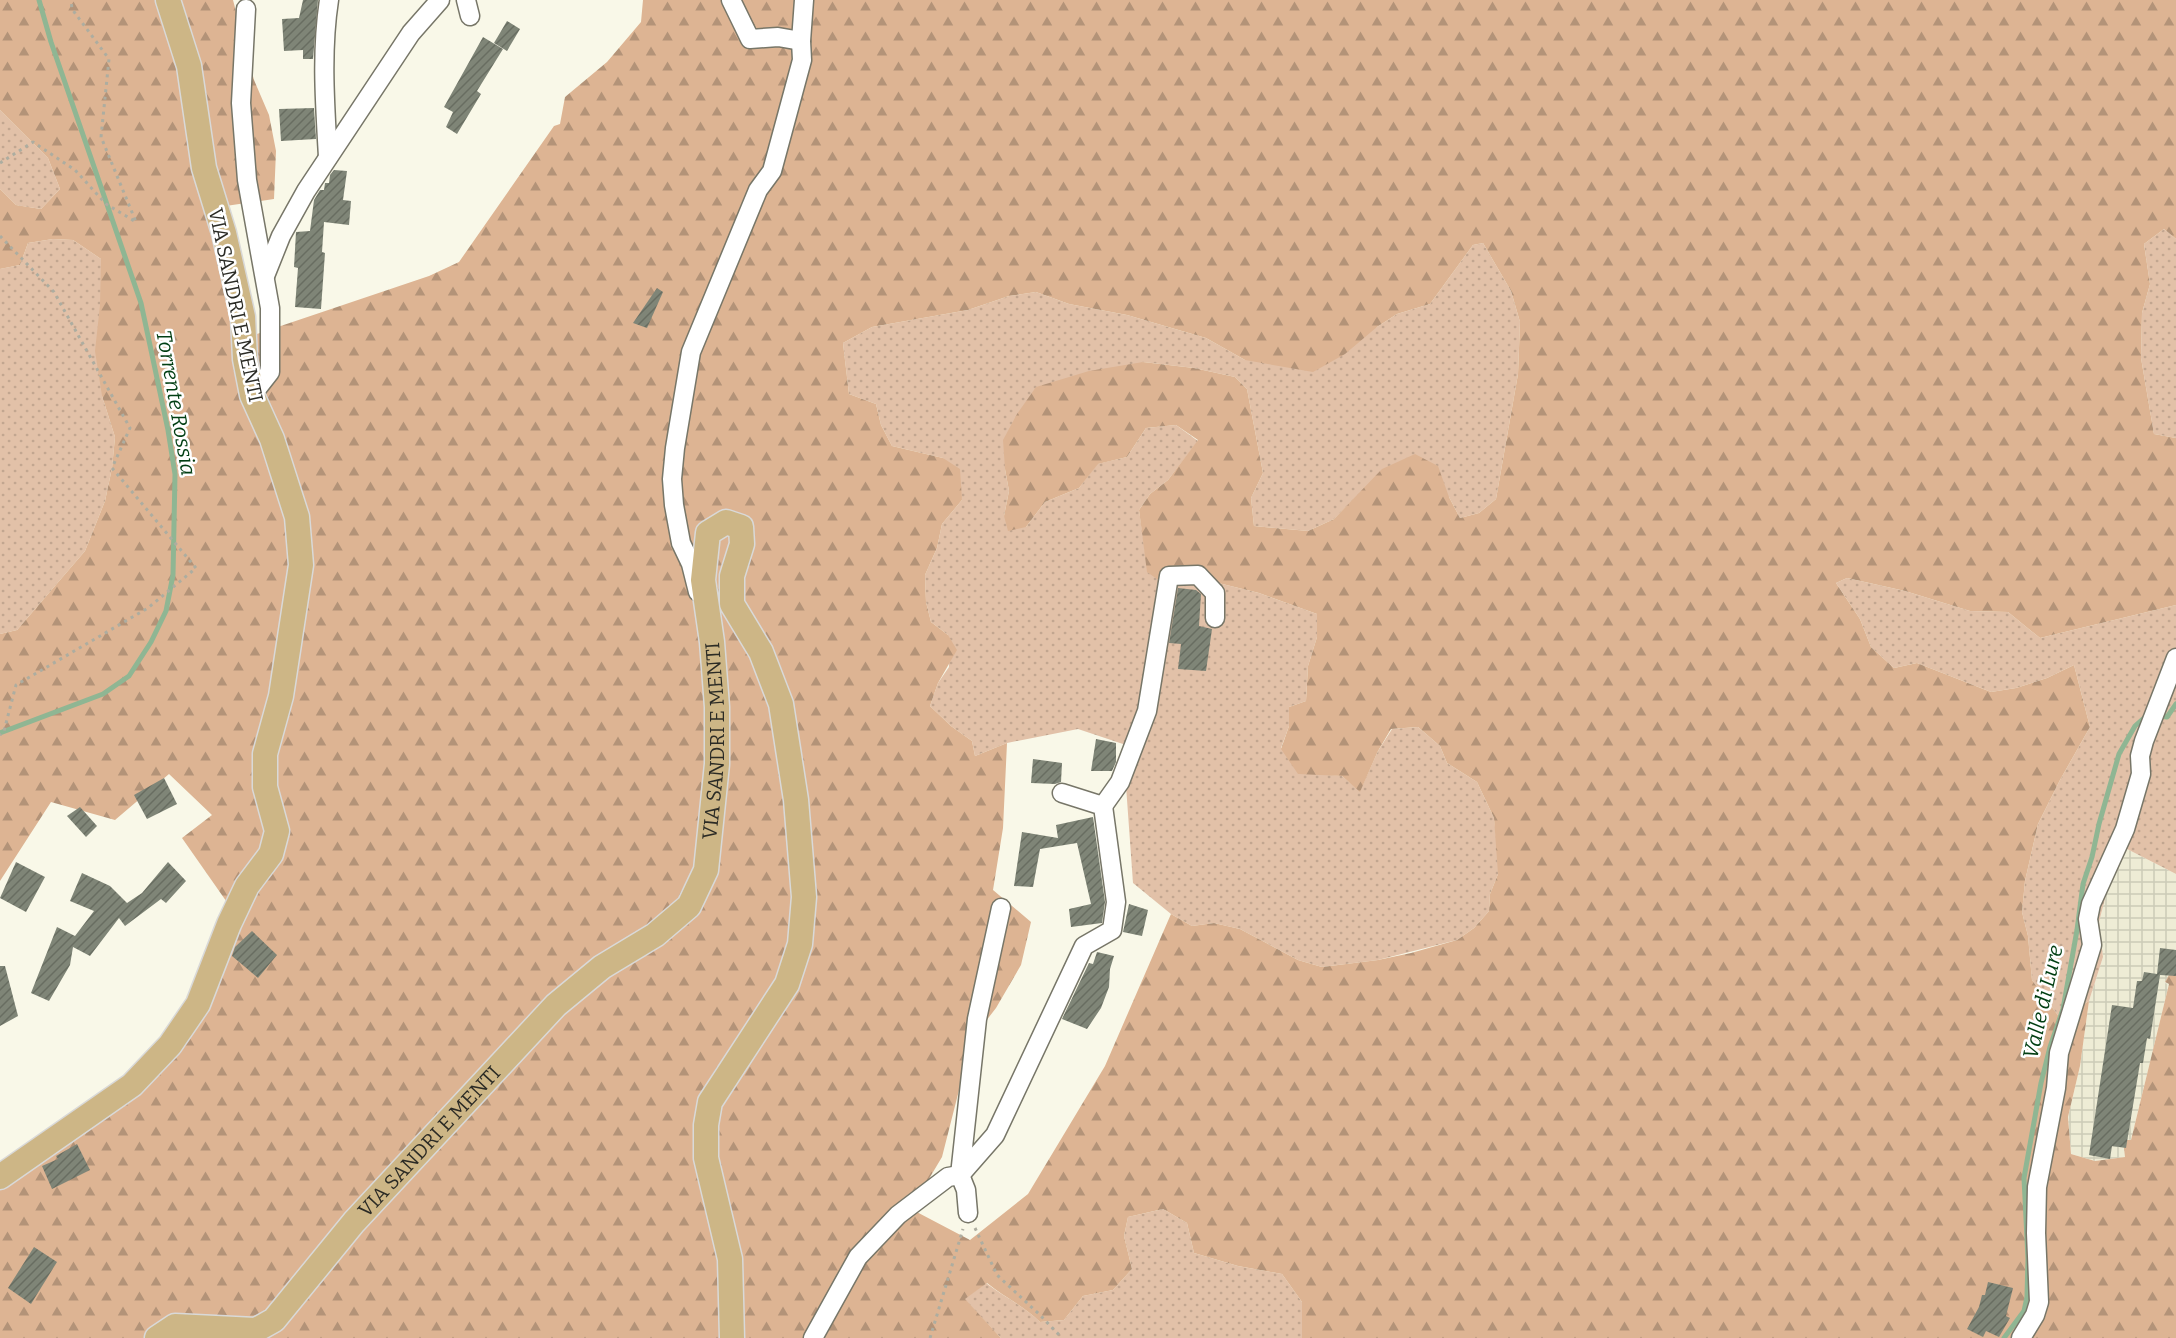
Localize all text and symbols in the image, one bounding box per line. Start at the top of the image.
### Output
street label: VIA SANDRI E MENTI [204,206,268,404]
water label: Torrente Rossia [150,328,202,478]
street label: VIA SANDRI E MENTI [697,641,729,841]
water label: Valle di Lure [2017,942,2069,1061]
street label: VIA SANDRI E MENTI [353,1061,505,1222]

